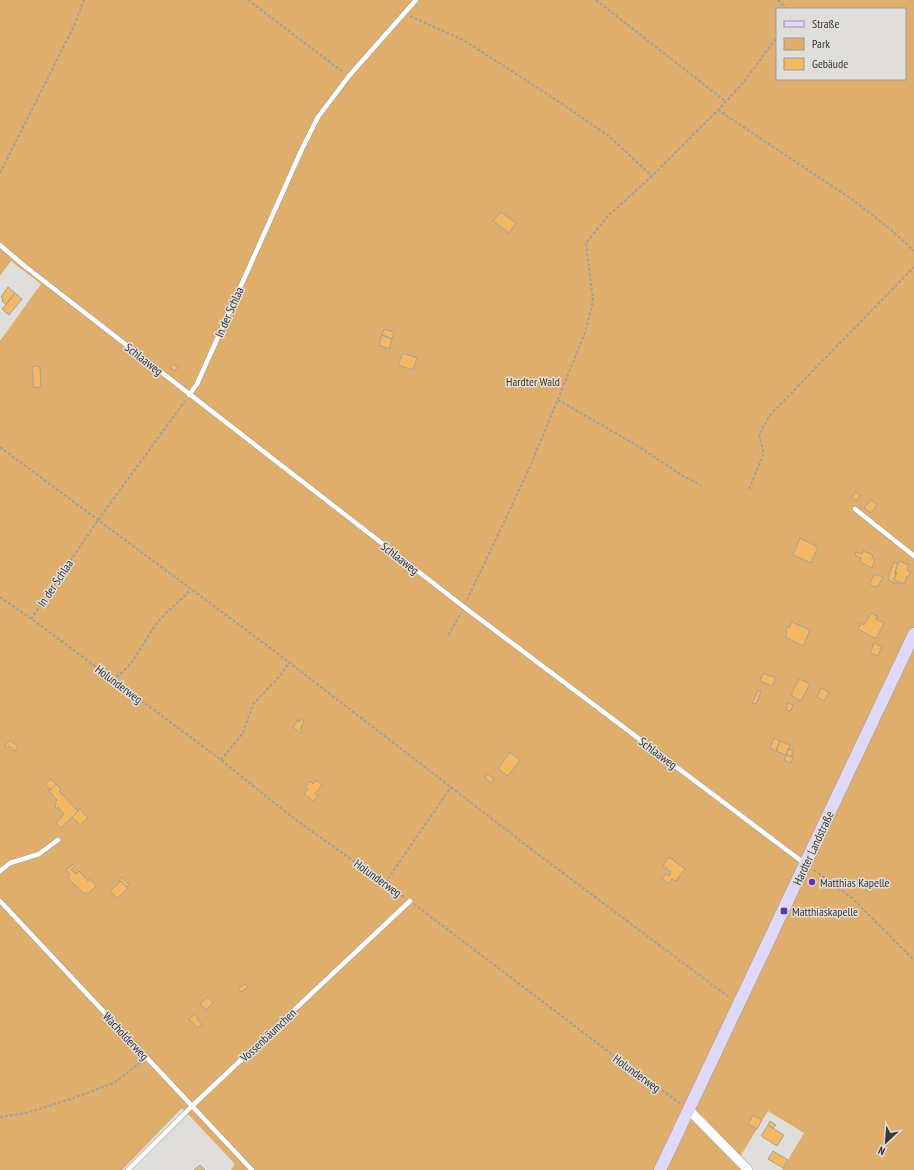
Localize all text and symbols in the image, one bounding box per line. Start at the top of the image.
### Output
legend [776,8,906,80]
text: Straße [812,16,839,31]
text: Park [812,36,830,51]
text: Gebäude [812,56,848,71]
street label: In der Schlaa [211,284,247,340]
street label: Schlaaweg [122,340,166,378]
park label: Hardter Wald [506,374,560,389]
street label: Schlaaweg [378,539,422,577]
street label: In der Schlaa [34,556,76,609]
street label: Holunderweg [92,661,146,707]
street label: Schlaaweg [636,734,680,772]
street label: Hardter Landstraße [789,809,837,887]
street label: Holunderweg [351,856,405,900]
place label: Matthias Kapelle [820,875,890,890]
marker: Matthias Kapelle [807,877,817,887]
place label: Matthiaskapelle [792,904,858,919]
marker: Matthiaskapelle [779,906,789,916]
street label: Vossenbäumchen [236,1005,299,1065]
street label: Wacholderweg [100,1009,152,1063]
street label: Holunderweg [610,1051,664,1095]
north arrow [866,1122,906,1162]
text: N [876,1143,887,1159]

